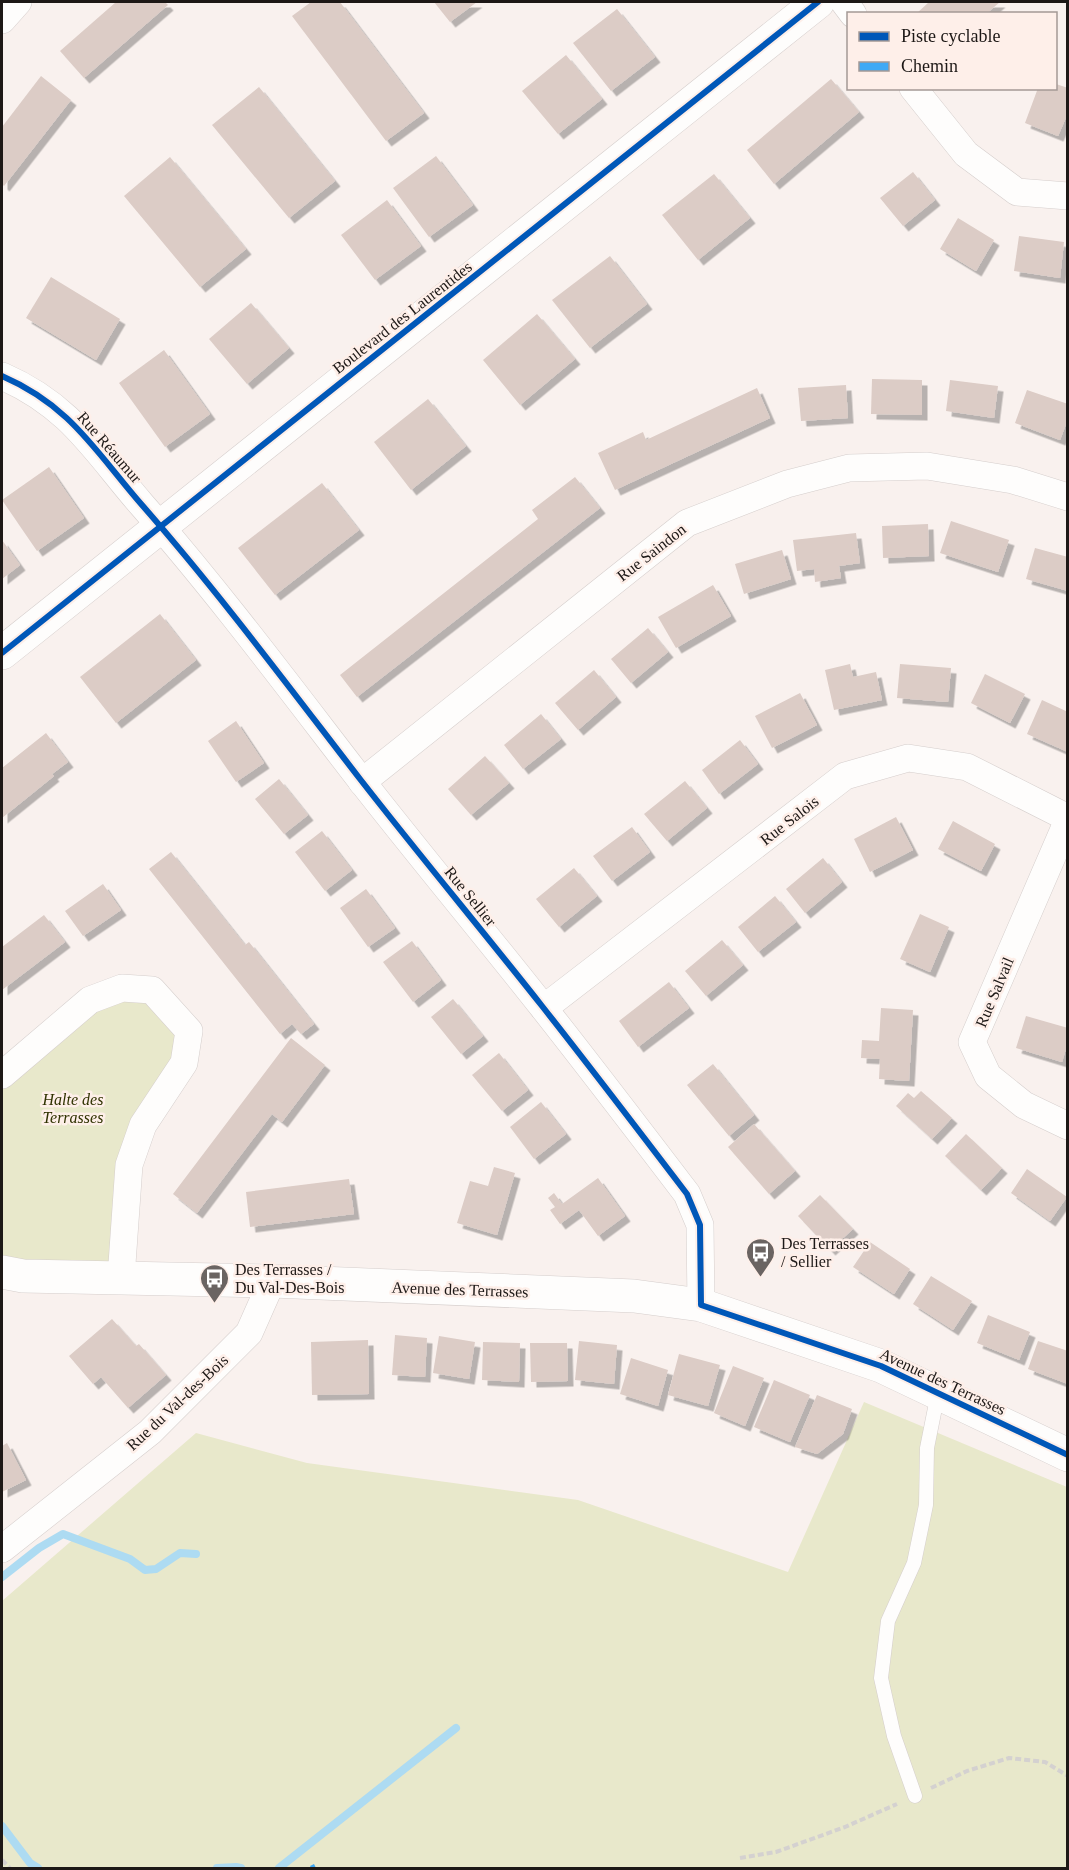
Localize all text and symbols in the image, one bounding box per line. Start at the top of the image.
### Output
legend [847,12,1057,90]
text: Piste cyclable [901,26,1000,46]
text: Chemin [901,56,958,76]
street label: Boulevard des Laurentides [330,258,475,377]
street label: Rue Réaumur [74,408,145,487]
street label: Rue Saindon [614,520,689,584]
street label: Rue Salois [757,792,822,848]
street label: Rue Sellier [441,863,500,930]
street label: Rue Salvail [972,954,1017,1030]
park label: Halte des Terrasses [42,1091,103,1126]
place label: Des Terrasses / Sellier [781,1235,869,1270]
bus stop icon: Des Terrasses / Sellier [744,1236,776,1278]
place label: Des Terrasses / Du Val-Des-Bois [235,1261,344,1296]
bus stop icon: Des Terrasses / Du Val-Des-Bois [198,1262,230,1304]
street label: Avenue des Terrasses [391,1279,529,1300]
street label: Avenue des Terrasses [877,1345,1008,1418]
street label: Rue du Val-des-Bois [123,1351,231,1454]

